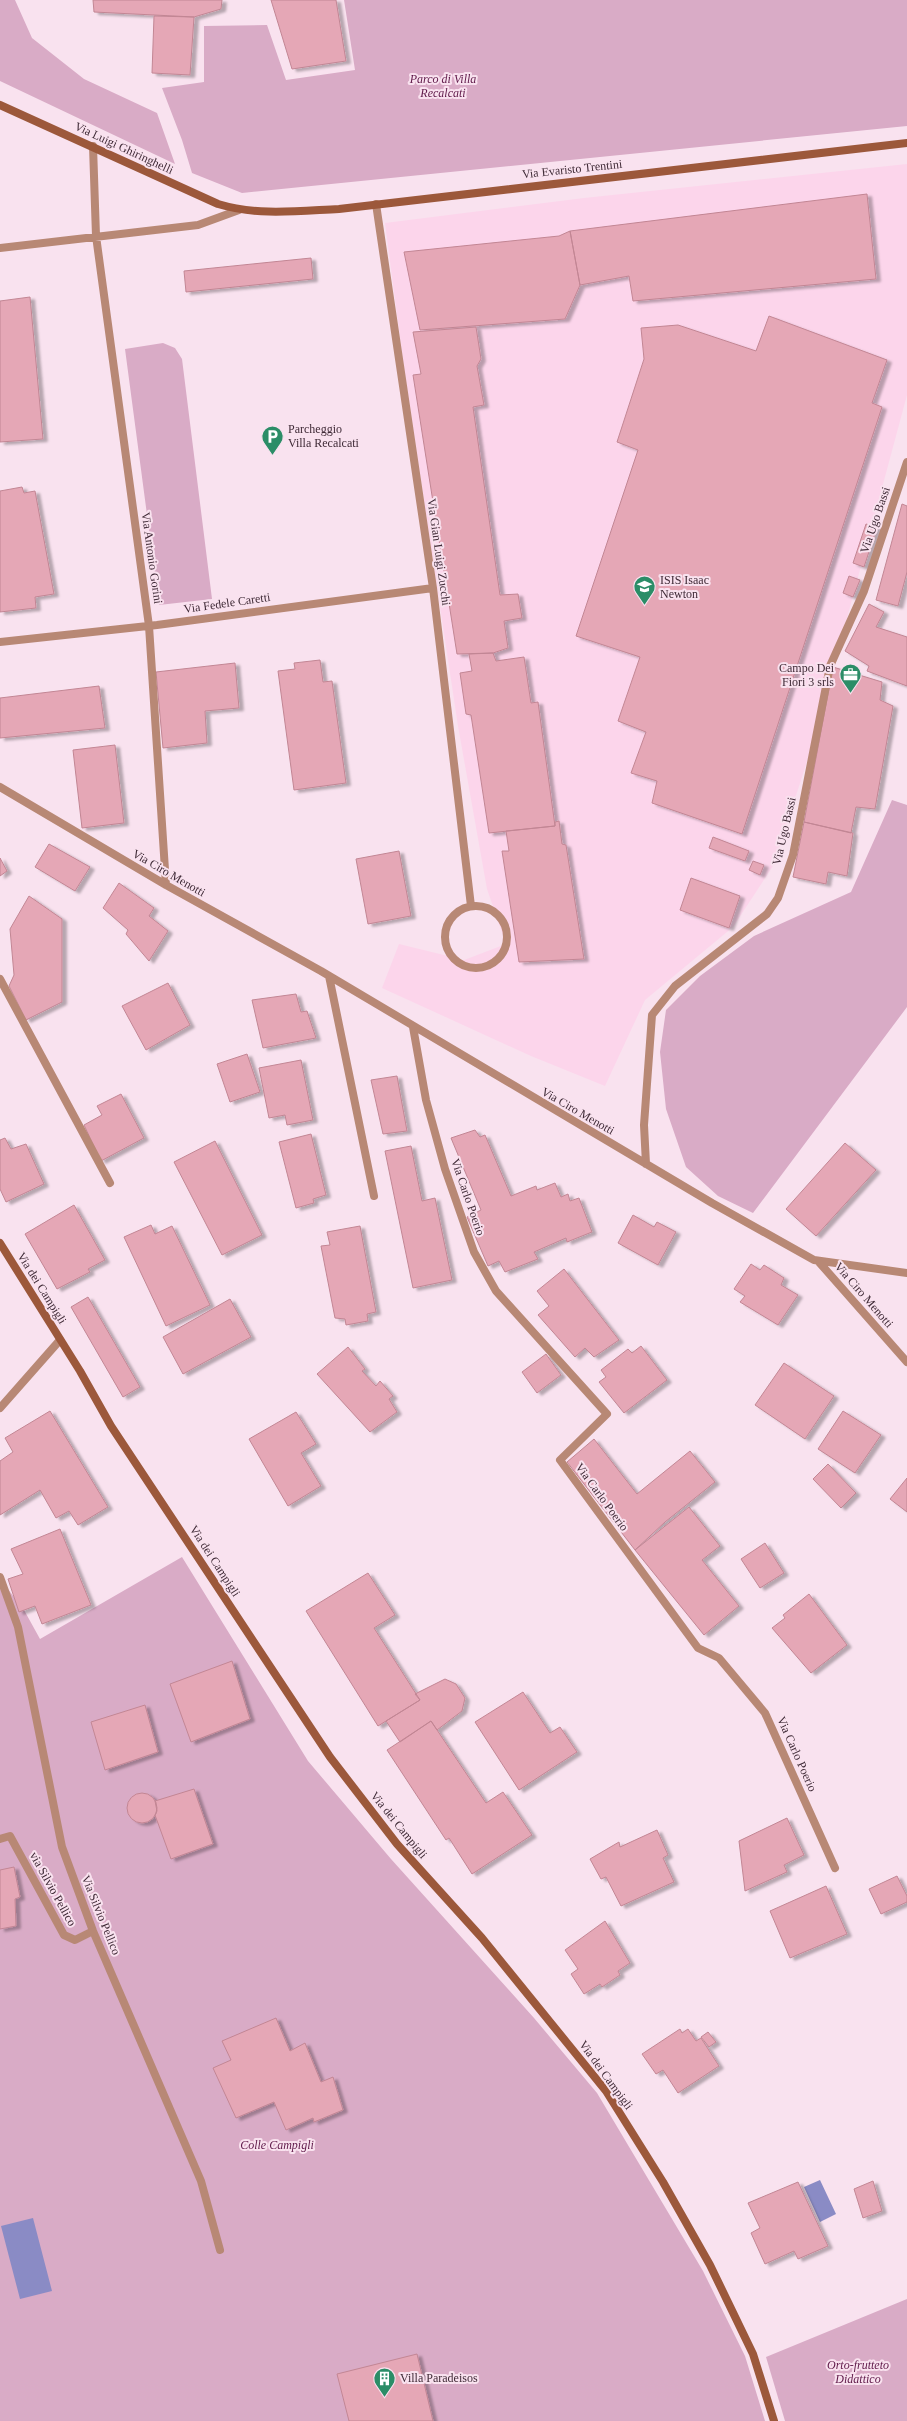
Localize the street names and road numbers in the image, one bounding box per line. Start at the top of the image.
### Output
street label: Via Luigi Ghiringhelli [72,119,176,177]
street label: Via Evaristo Trentini [521,157,623,181]
street label: Via Ugo Bassi [857,484,893,555]
street label: Via Gian Luigi Zucchi [425,497,454,607]
street label: Via Antonio Gorini [139,511,165,605]
street label: Via Fedele Caretti [183,590,272,616]
street label: Via Ugo Bassi [769,795,799,866]
street label: Via Ciro Menotti [130,846,209,900]
street label: Via Ciro Menotti [539,1084,618,1138]
street label: Via Carlo Poerio [448,1157,488,1237]
street label: Via dei Campigli [14,1250,70,1327]
street label: Via Ciro Menotti [832,1259,897,1331]
street label: Via Carlo Poerio [573,1460,631,1534]
street label: Via dei Campigli [187,1523,244,1600]
street label: Via Carlo Poerio [774,1714,820,1794]
street label: Via dei Campigli [368,1789,431,1862]
street label: via Silvio Pellico [27,1849,79,1929]
street label: Via Silvio Pellico [79,1873,123,1957]
street label: Via dei Campigli [576,2038,636,2113]

